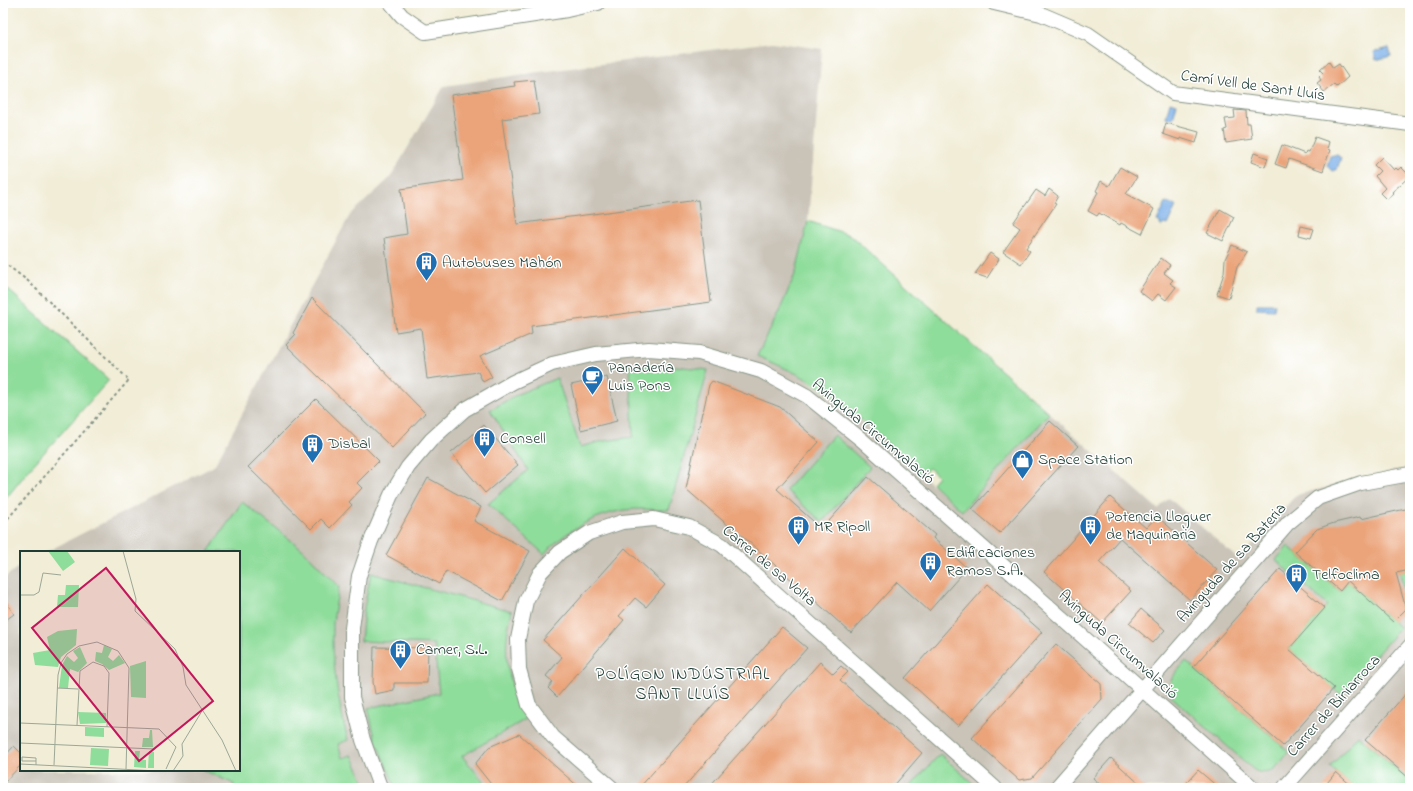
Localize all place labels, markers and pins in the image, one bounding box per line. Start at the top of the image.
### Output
building icon: Autobuses Mahón [414,250,440,283]
place label: Autobuses Mahón [442,251,561,275]
place label: Panadería Luis Pons [608,356,674,398]
cafe icon: Panadería Luis Pons [580,364,606,397]
building icon: Consell [472,426,498,459]
place label: Consell [500,427,546,451]
building icon: Disbal [300,431,326,464]
place label: Disbal [327,432,371,456]
shop icon: Space Station [1009,447,1035,480]
place label: Space Station [1038,448,1133,472]
place label: Potencia Lloguer de Maquinaria [1106,505,1211,547]
building icon: Potencia Lloguer de Maquinaria [1077,513,1103,546]
building icon: MR Ripoll [785,514,811,547]
place label: MR Ripoll [814,515,871,539]
place label: Edificaciones Ramos S.A. [946,541,1035,583]
building icon: Edificaciones Ramos S.A. [918,549,944,582]
building icon: Telfoclima [1283,562,1309,595]
place label: Telfoclima [1312,563,1380,587]
building icon: Camer, S.L. [388,637,414,670]
place label: Camer, S.L. [416,638,487,662]

